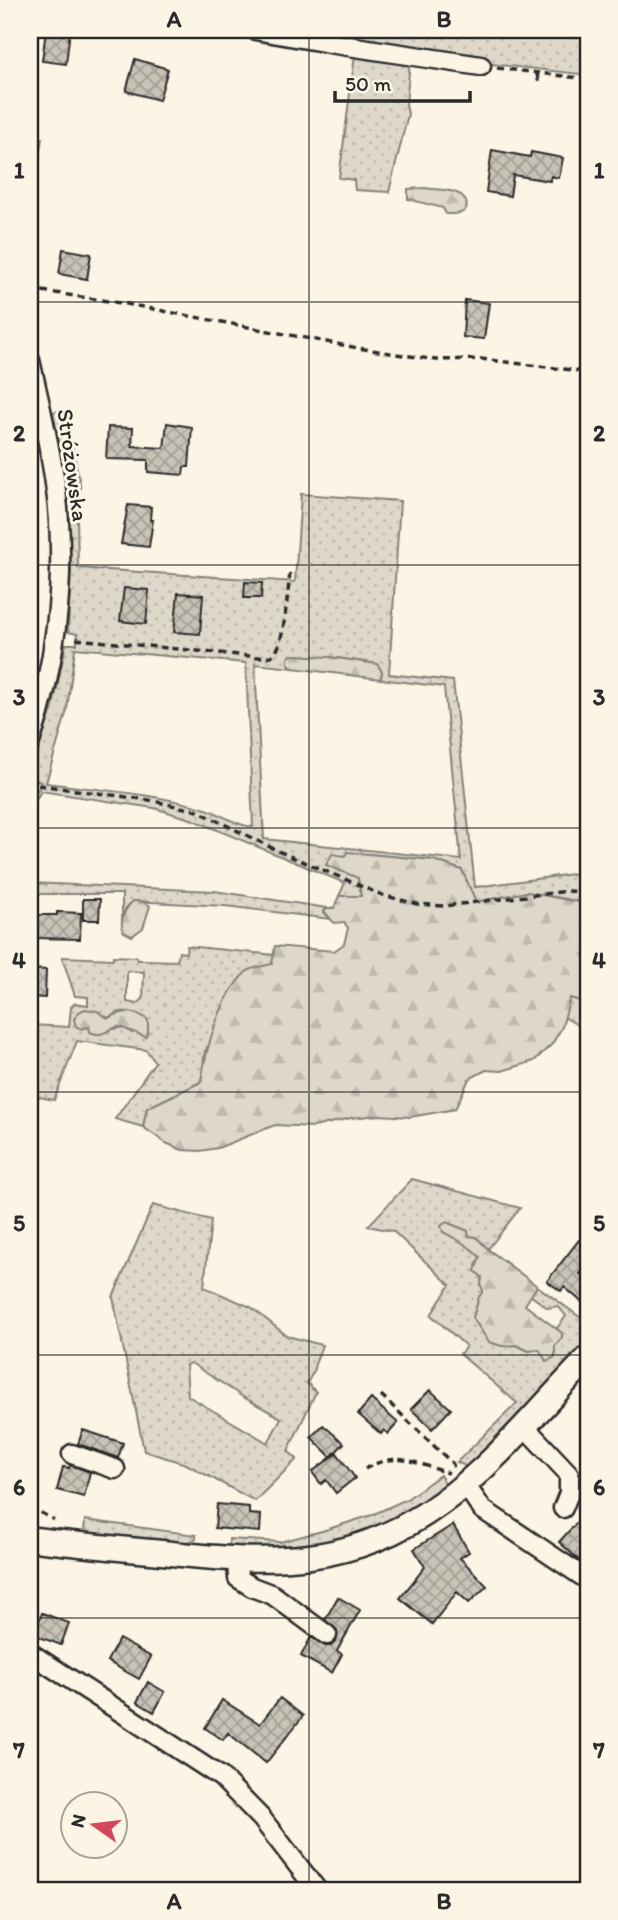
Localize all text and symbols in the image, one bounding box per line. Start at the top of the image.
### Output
text: A [166,5,182,33]
text: B [437,5,452,33]
scale bar [335,60,469,104]
text: 50 m [345,71,392,96]
text: 1 [14,156,25,184]
text: 1 [594,156,605,184]
street label: Stróżowska [51,407,95,523]
text: 2 [13,419,26,447]
text: 2 [593,419,606,447]
text: 3 [13,683,26,711]
text: 3 [593,683,606,711]
text: 4 [12,946,26,974]
text: 4 [592,946,606,974]
text: 5 [13,1209,25,1237]
text: 5 [593,1209,605,1237]
text: 6 [13,1473,25,1501]
text: 6 [593,1473,605,1501]
text: 7 [12,1736,25,1764]
text: 7 [592,1736,605,1764]
north arrow [60,1790,130,1860]
text: N [65,1812,91,1830]
text: A [166,1887,182,1915]
text: B [437,1887,452,1915]

